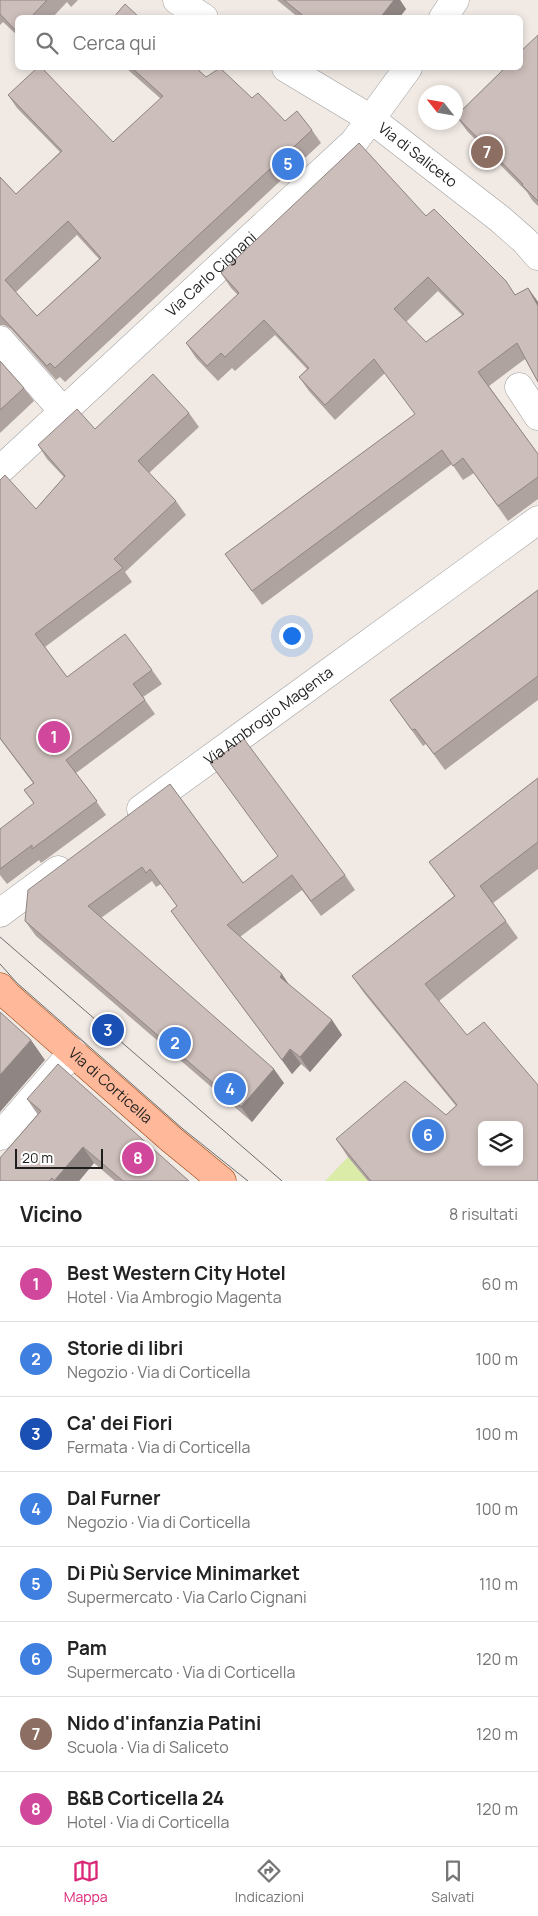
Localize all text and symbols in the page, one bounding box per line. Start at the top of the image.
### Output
search box [15,15,523,70]
icon: search [33,29,61,57]
text: Cerca qui [73,30,156,56]
north arrow [418,85,463,130]
street label: Via di Saliceto [374,117,462,192]
pin: 7 [471,133,503,171]
pin: 5 [272,145,304,183]
street label: Via Carlo Cignani [161,227,261,321]
your location [279,623,305,649]
street label: Via Ambrogio Magenta [200,662,337,770]
pin: 1 [38,718,70,756]
pin: 3 [92,1011,124,1049]
pin: 2 [159,1024,191,1062]
street label: Via di Corticella [64,1042,157,1128]
pin: 4 [214,1070,246,1108]
pin: 6 [412,1116,444,1154]
map controls [478,1121,523,1166]
button: layers [478,1121,523,1166]
pin: 8 [122,1139,154,1177]
scale bar [15,1146,102,1169]
text: 20 m [22,1148,53,1167]
text: Vicino [20,1200,83,1228]
text: 8 risultati [449,1203,518,1225]
text: Best Western City Hotel [67,1260,286,1286]
text: 1 [32,1273,40,1295]
text: 60 m [482,1273,518,1295]
text: Hotel · Via Ambrogio Magenta [67,1286,282,1308]
text: Storie di libri [67,1335,183,1361]
text: 2 [31,1348,41,1370]
text: 100 m [475,1348,518,1370]
text: Negozio · Via di Corticella [67,1361,250,1383]
text: Ca' dei Fiori [67,1410,173,1436]
text: 3 [31,1423,41,1445]
text: 100 m [475,1423,518,1445]
text: Fermata · Via di Corticella [67,1436,250,1458]
text: Dal Furner [67,1485,161,1511]
text: 4 [31,1498,41,1520]
text: 100 m [475,1498,518,1520]
text: Negozio · Via di Corticella [67,1511,250,1533]
text: Di Più Service Minimarket [67,1560,300,1586]
text: 5 [31,1573,41,1595]
text: 110 m [479,1573,518,1595]
text: Supermercato · Via Carlo Cignani [67,1586,307,1608]
text: Pam [67,1635,107,1661]
text: 6 [31,1648,41,1670]
text: 120 m [476,1648,518,1670]
text: Supermercato · Via di Corticella [67,1661,295,1683]
text: Nido d'infanzia Patini [67,1710,261,1736]
text: 7 [32,1723,40,1745]
text: 120 m [476,1723,518,1745]
text: Scuola · Via di Saliceto [67,1736,229,1758]
text: B&B Corticella 24 [67,1785,224,1811]
text: 8 [31,1798,41,1820]
text: 120 m [476,1798,518,1820]
text: Hotel · Via di Corticella [67,1811,229,1833]
tab: Mappa [64,1857,108,1906]
tab: Indicazioni [235,1857,304,1906]
tab: Salvati [431,1857,474,1906]

